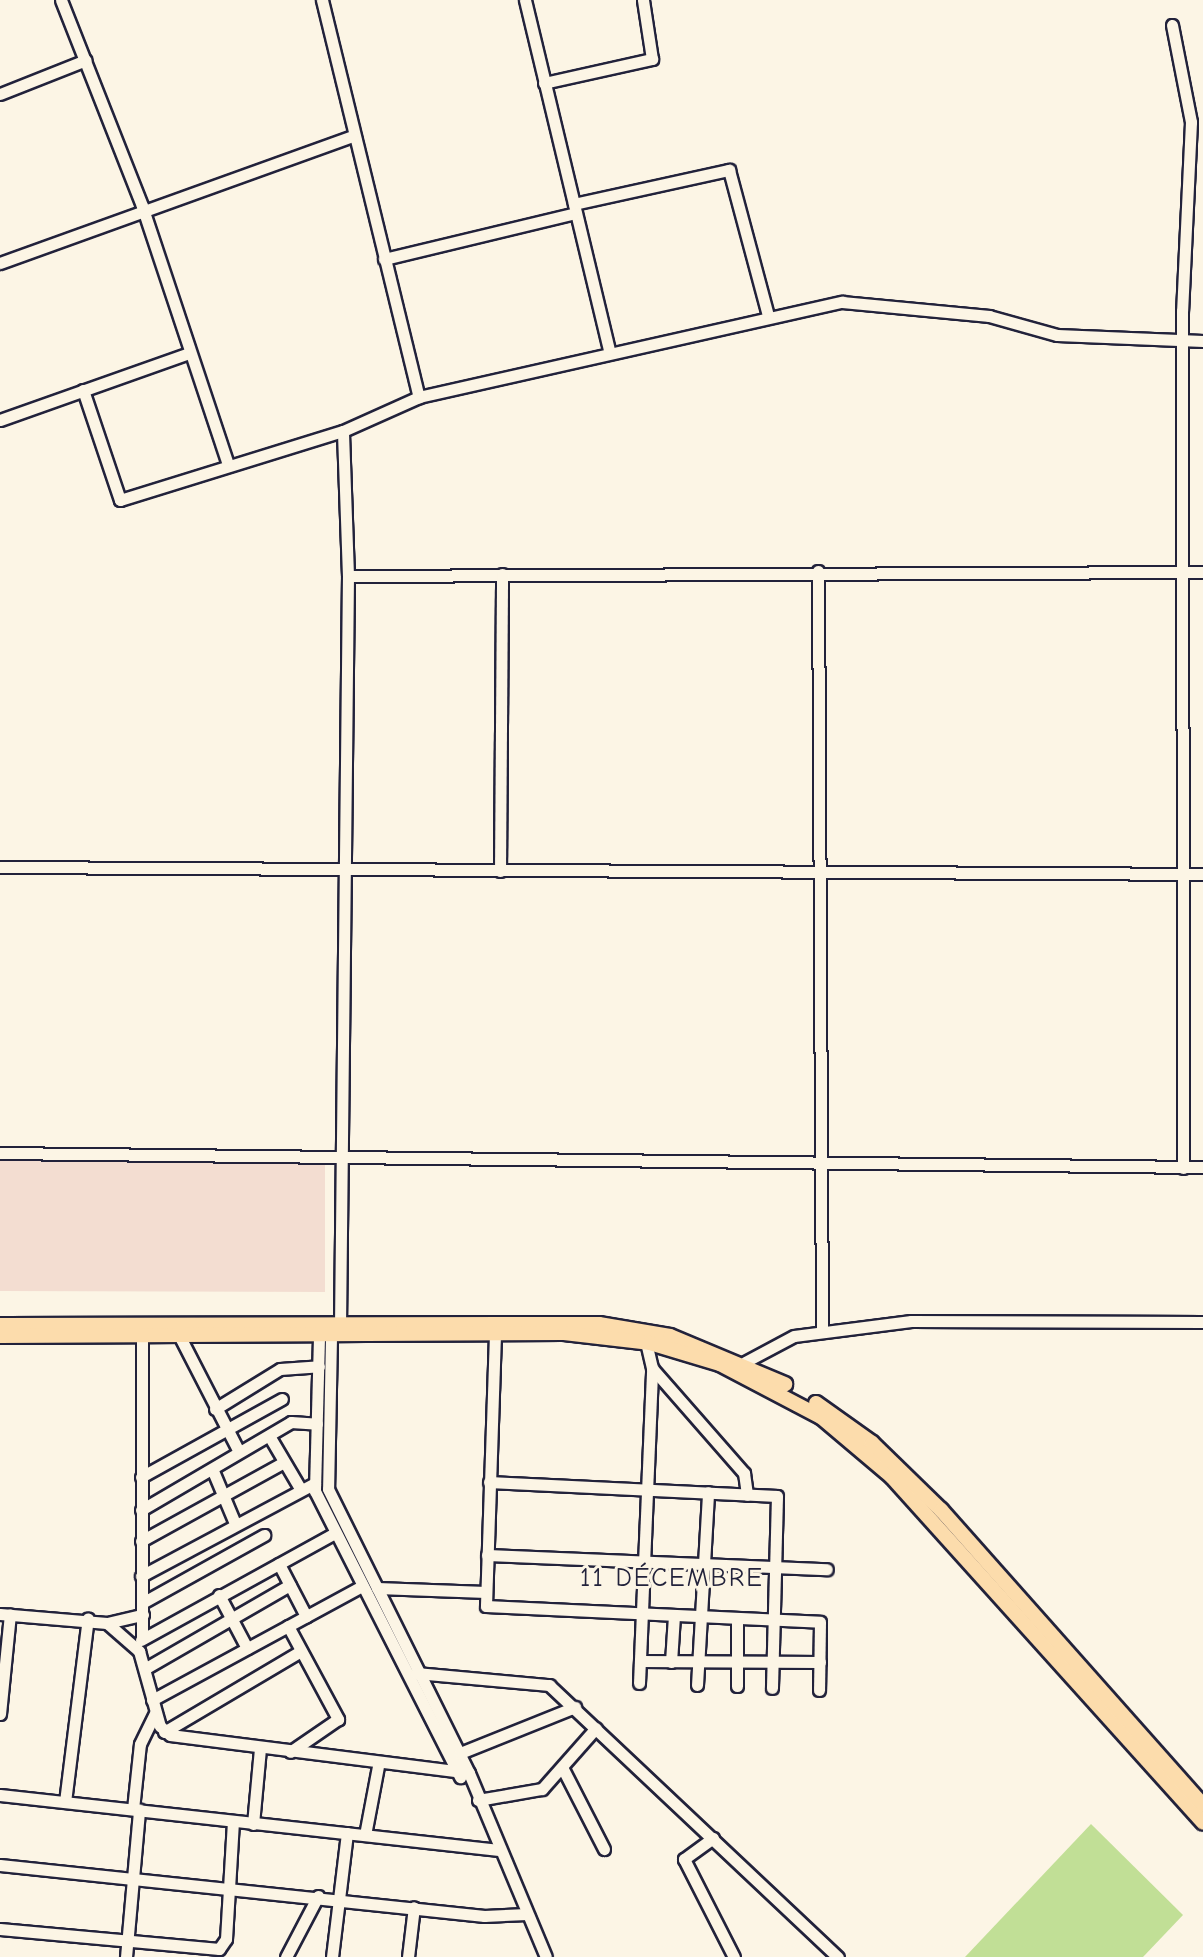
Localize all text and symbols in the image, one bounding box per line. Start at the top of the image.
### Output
district label: 11 DÉCEMBRE [580,1563,764,1595]

